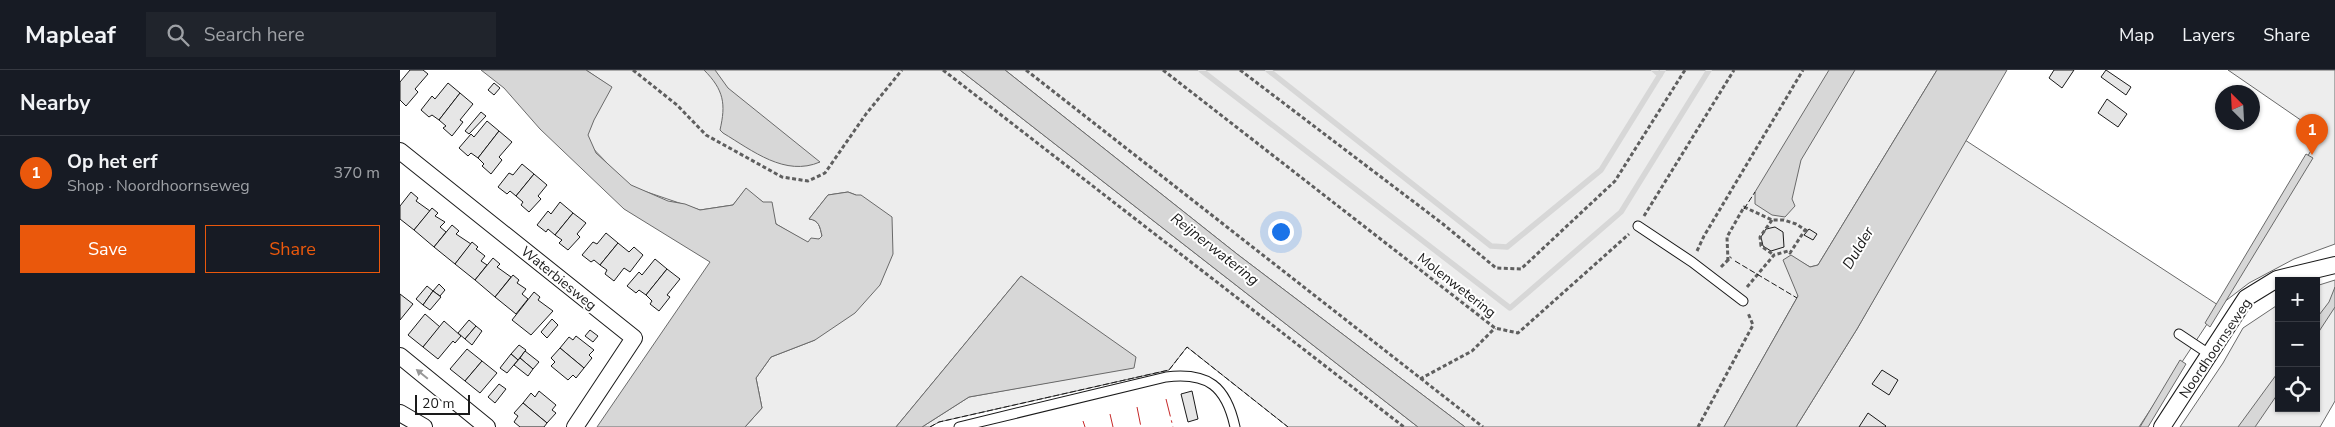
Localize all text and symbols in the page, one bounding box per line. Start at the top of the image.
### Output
search box [146,12,496,57]
text: Mapleaf [25,19,116,51]
icon: search [164,21,192,49]
text: Search here [204,22,305,48]
text: Map [2119,23,2154,47]
text: Layers [2182,23,2235,47]
text: Share [2263,23,2310,47]
north arrow [2215,85,2260,130]
text: Nearby [20,89,90,117]
pin: 1 [2296,114,2328,155]
text: Op het erf [67,149,157,175]
text: 1 [31,162,41,184]
text: 370 m [333,162,380,184]
text: Shop · Noordhoornseweg [67,175,250,197]
water label: Reijnerwatering [1167,208,1263,290]
your location [1268,219,1294,245]
water label: Dulder [1838,223,1879,273]
button: Save [20,225,195,273]
button: Share [205,225,380,273]
street label: Waterbiesweg [517,242,600,315]
street label: Molenwetering [1413,249,1500,322]
map controls [2275,277,2320,412]
button: + [2275,277,2320,322]
street label: Noordhoornseweg [2175,295,2256,402]
button: − [2275,322,2320,367]
button: locate [2275,367,2320,412]
one-way arrow [416,369,429,380]
scale bar [415,392,470,415]
text: 20 m [422,394,454,413]

